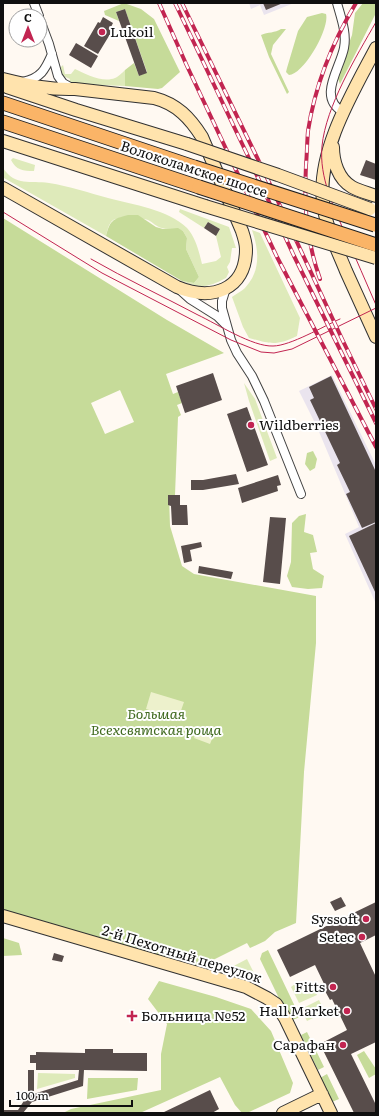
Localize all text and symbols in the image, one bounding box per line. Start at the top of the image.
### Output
north arrow [8,8,48,48]
text: С [24,9,32,25]
place label: Lukoil [110,21,154,41]
marker: Lukoil [97,27,107,37]
street label: Волоколамское шоссе [118,135,270,201]
place label: Wildberries [259,414,339,434]
marker: Wildberries [246,420,256,430]
park label: Большая Всехсвятская роща [91,703,221,739]
place label: Syssoft [311,908,359,928]
marker: Syssoft [361,914,371,924]
street label: 2-й Пехотный переулок [100,919,265,987]
place label: Setec [319,926,354,946]
marker: Setec [357,932,367,942]
place label: Fitts [295,976,325,996]
marker: Fitts [328,982,338,992]
place label: Hall Market [259,1000,339,1020]
place label: Больница №52 [141,1005,245,1025]
marker: Hall Market [342,1006,352,1016]
marker: Больница №52 [126,1010,138,1022]
place label: Сарафан [273,1034,335,1054]
marker: Сарафан [338,1040,348,1050]
scale bar [10,1082,132,1108]
text: 100 m [16,1086,49,1104]

